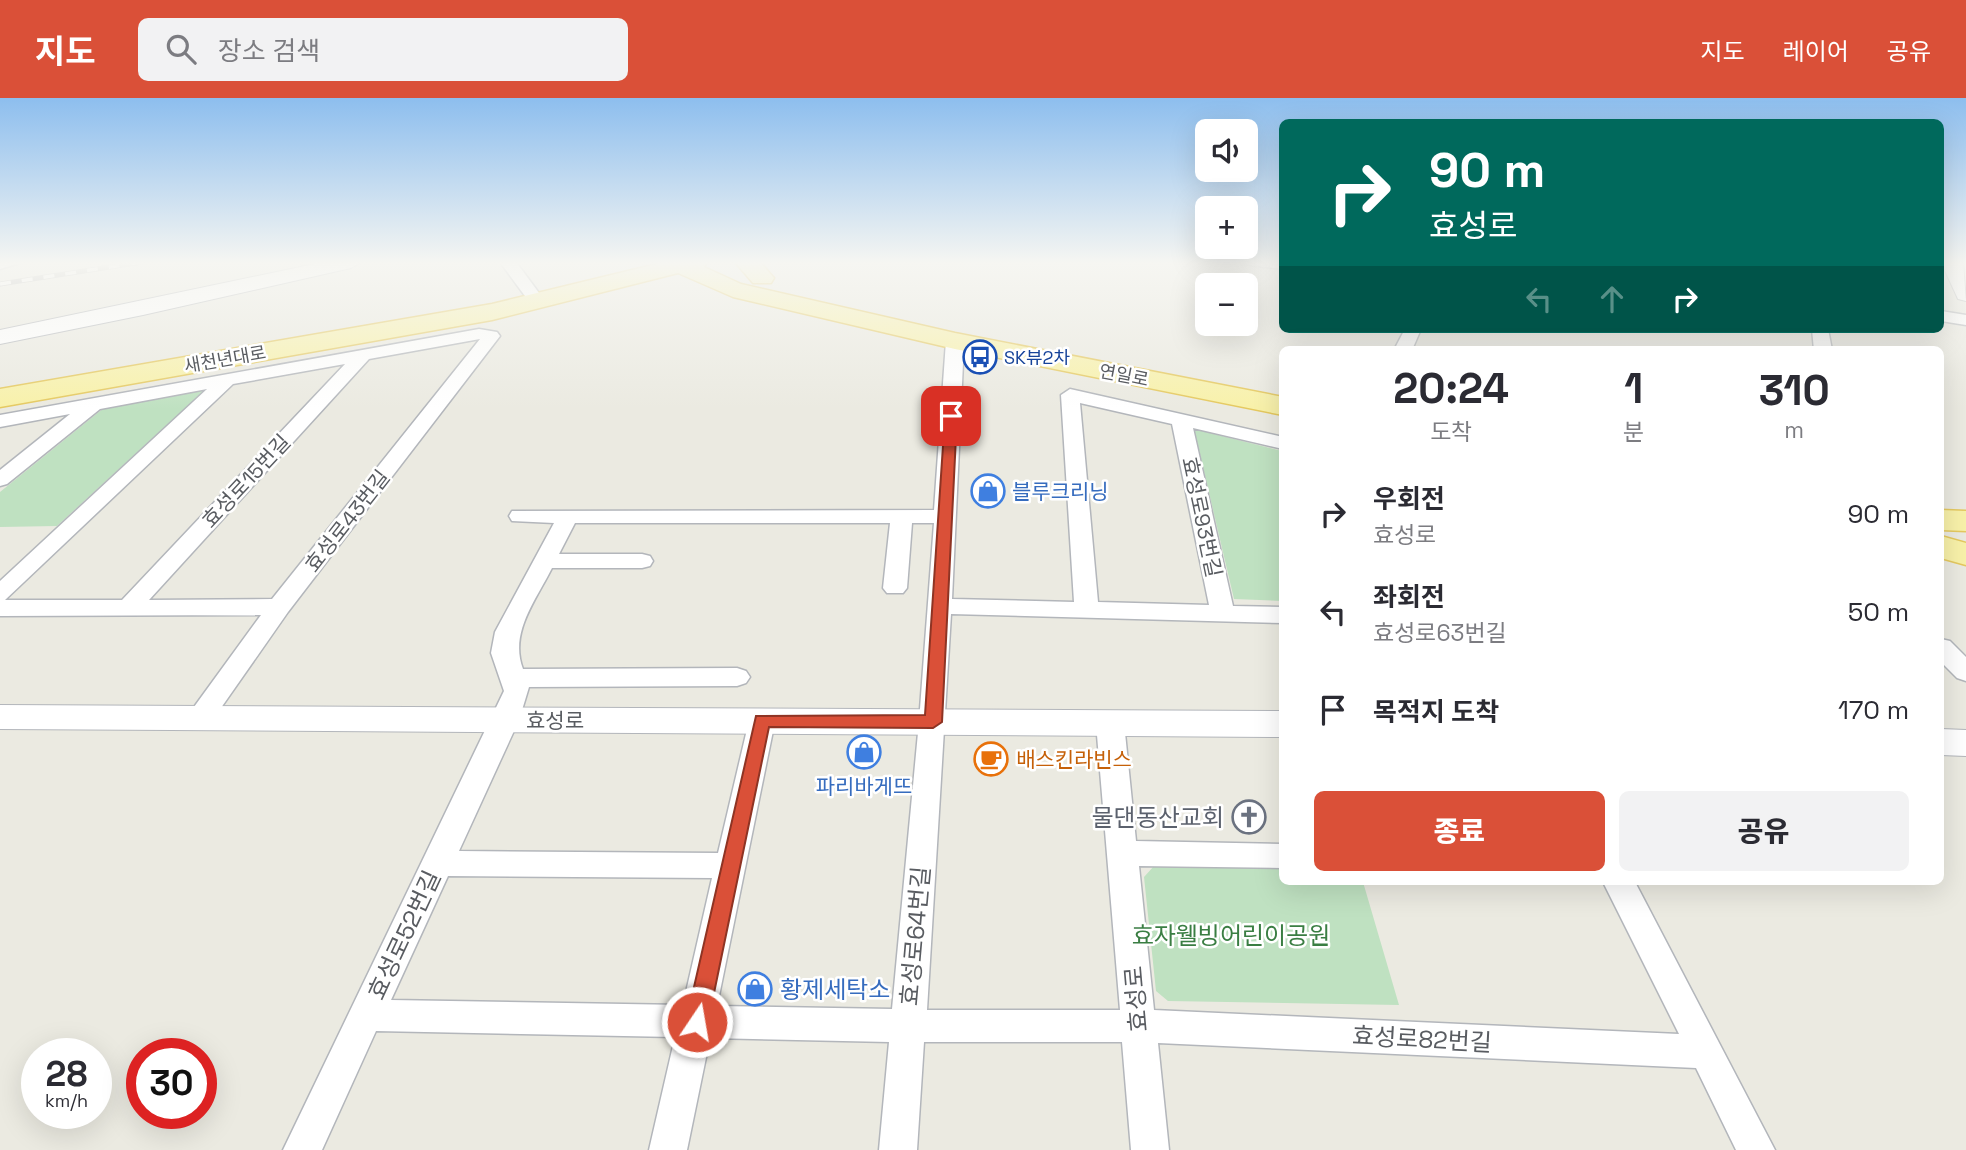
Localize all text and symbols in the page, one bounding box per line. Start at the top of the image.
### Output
search box [138,18,628,81]
icon: search [162,30,200,68]
text: 지도 [35,31,96,73]
text: 장소 검색 [218,34,320,68]
text: 지도 [1700,36,1745,67]
text: 레이어 [1783,36,1849,67]
text: 공유 [1887,36,1931,67]
map controls [1195,119,1258,336]
button: sound [1195,119,1258,182]
text: 90 m [1429,139,1545,201]
icon: right [1314,147,1405,238]
button: + [1195,196,1258,259]
text: 효성로 [1429,206,1517,246]
button: − [1195,273,1258,336]
icon: left [1520,280,1558,318]
icon: ahead [1593,280,1631,318]
icon: right [1666,280,1704,318]
bus stop icon: SK뷰2차 [961,338,999,376]
street label: 새천년대로 [182,340,268,378]
place label: SK뷰2차 [1004,346,1070,369]
street label: 연일로 [1097,359,1151,391]
text: 20:24 [1393,362,1509,415]
text: 1 [1624,362,1643,415]
text: 310 [1759,364,1830,417]
pin [921,386,981,446]
icon: arrive [932,397,970,435]
text: m [1784,415,1804,445]
text: 도착 [1430,417,1472,447]
text: 분 [1623,417,1644,447]
street label: 효성로15번길 [196,429,296,533]
street label: 효성로93번길 [1176,454,1228,580]
street label: 효성로43번길 [299,464,395,578]
shop icon: 블루크리닝 [969,472,1007,510]
place label: 블루크리닝 [1012,478,1109,505]
text: 우회전 [1373,482,1445,516]
icon: right [1314,495,1352,533]
text: 90 m [1847,497,1909,531]
text: 효성로 [1373,520,1436,550]
text: 좌회전 [1373,580,1445,614]
icon: left [1314,593,1352,631]
text: 50 m [1848,595,1909,629]
text: 효성로63번길 [1373,618,1507,648]
icon: arrive [1314,691,1352,729]
text: 170 m [1838,693,1909,727]
text: 목적지 도착 [1373,695,1499,729]
street label: 효성로 [526,707,584,734]
shop icon: 파리바게뜨 [845,733,883,771]
cafe icon: 배스킨라빈스 [972,740,1010,778]
place label: 배스킨라빈스 [1016,746,1132,773]
place label: 파리바게뜨 [816,773,912,800]
button: 종료 [1314,791,1605,871]
button: 공유 [1619,791,1909,871]
church icon: 물댄동산교회 [1230,798,1268,836]
place label: 물댄동산교회 [1092,802,1224,833]
street label: 효성로52번길 [361,865,447,1005]
street label: 효성로64번길 [893,865,937,1007]
park label: 효자웰빙어린이공원 [1132,920,1330,951]
street label: 효성로 [1118,965,1154,1033]
shop icon: 황제세탁소 [736,970,774,1008]
place label: 황제세탁소 [780,974,890,1005]
position arrow [660,985,734,1059]
street label: 효성로82번길 [1351,1020,1493,1058]
speed limit sign: 30 [126,1038,217,1129]
text: 28 [46,1052,87,1096]
text: km/h [45,1089,88,1112]

